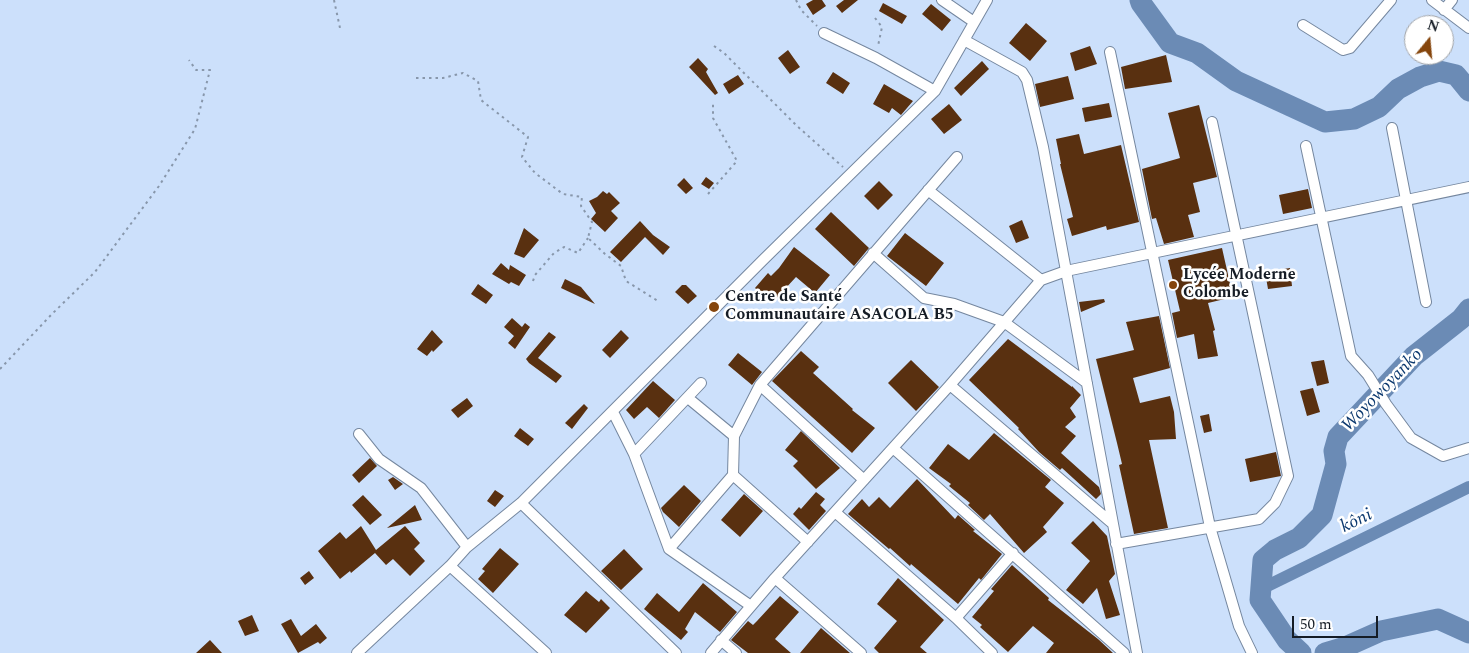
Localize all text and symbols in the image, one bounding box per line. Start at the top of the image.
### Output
text: N [1425,14,1442,38]
north arrow [1404,15,1454,65]
place label: Lycée Moderne Colombe [1183,266,1296,304]
marker: Lycée Moderne Colombe [1167,279,1179,291]
place label: Centre de Santé Communautaire ASACOLA B5 [725,288,954,326]
marker: Centre de Santé Communautaire ASACOLA B5 [707,300,721,314]
water label: Woyowoyanko [1338,345,1428,437]
water label: kôni [1338,505,1376,539]
scale bar [1294,606,1380,638]
text: 50 m [1300,613,1332,636]

